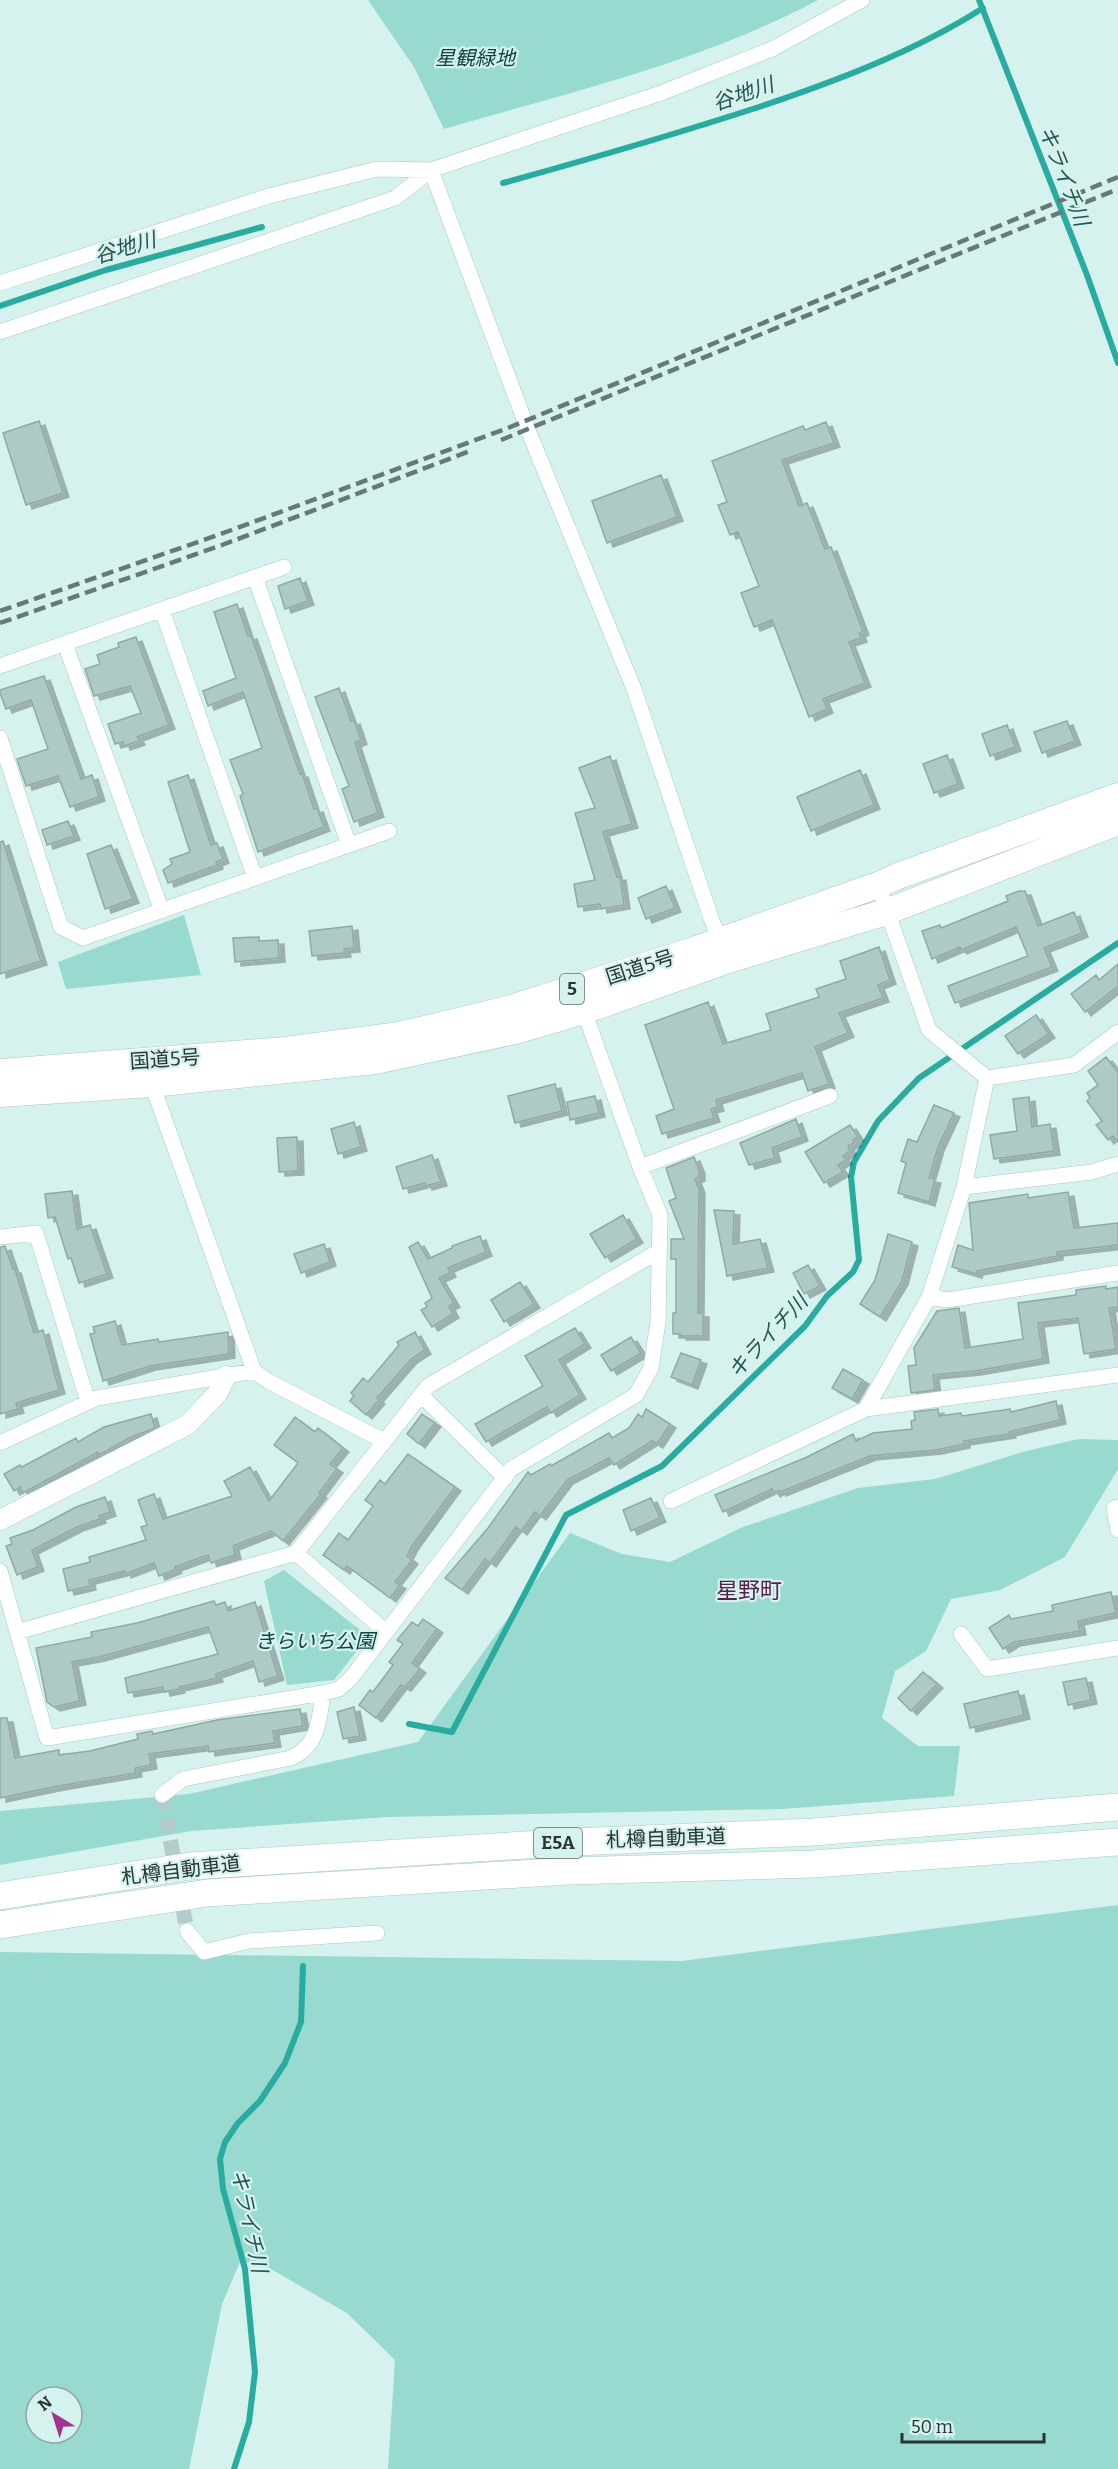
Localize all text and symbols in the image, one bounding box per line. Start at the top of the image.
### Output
park label: 星観緑地 [435,46,517,70]
water label: 谷地川 [709,71,779,117]
water label: キライチ川 [1033,122,1096,232]
water label: 谷地川 [91,226,161,269]
street label: 国道5号 [603,945,677,989]
road number: 5 [560,974,584,1004]
street label: 国道5号 [129,1045,201,1073]
water label: キライチ川 [723,1287,815,1383]
district label: 星野町 [716,1577,782,1604]
park label: きらいち公園 [255,1629,378,1653]
street label: 札樽自動車道 [606,1824,726,1852]
road number: E5A [534,1828,582,1858]
street label: 札樽自動車道 [120,1851,242,1889]
water label: キライチ川 [225,2167,273,2277]
north arrow [24,2385,84,2445]
text: N [34,2392,56,2415]
scale bar [902,2406,1044,2444]
text: 50 m [911,2416,953,2438]

